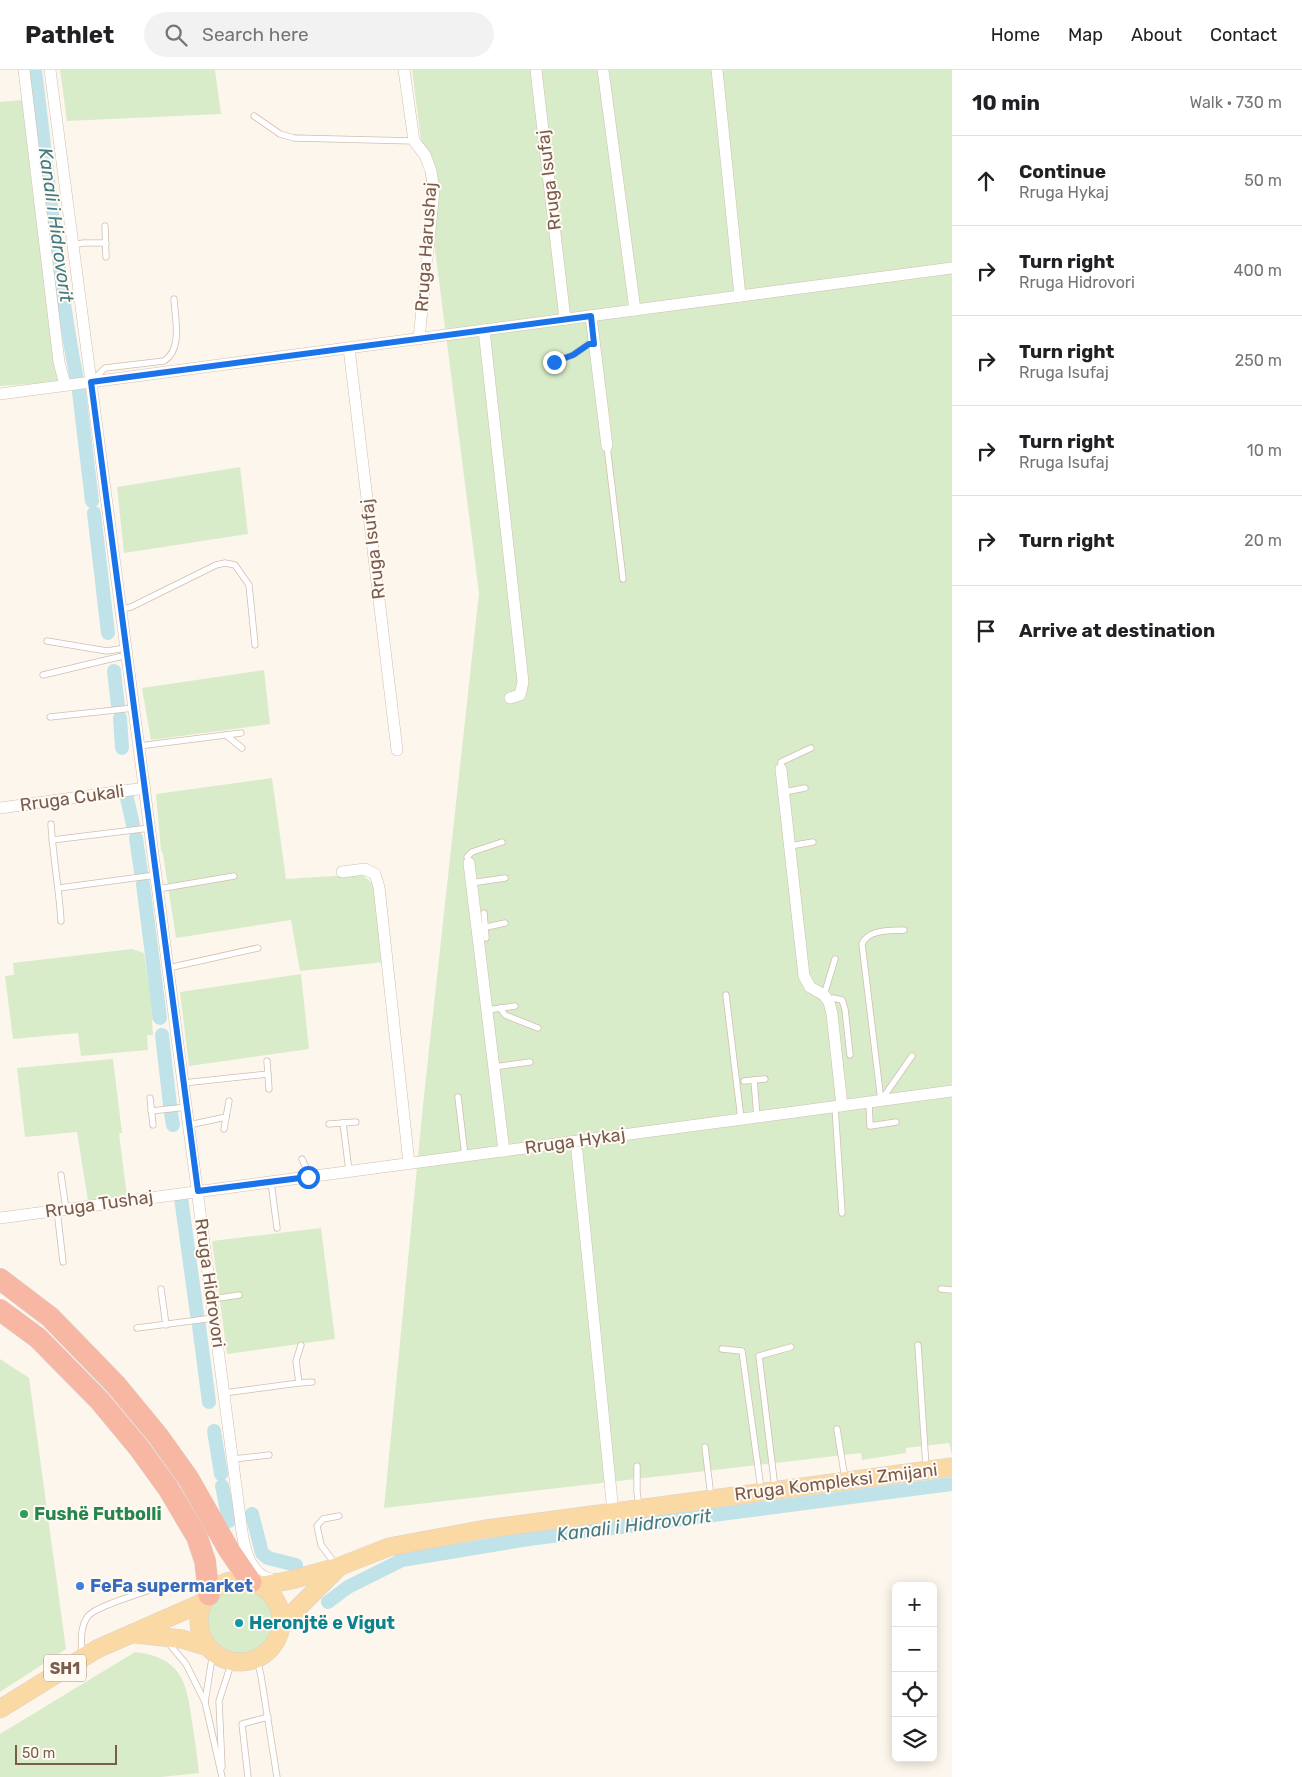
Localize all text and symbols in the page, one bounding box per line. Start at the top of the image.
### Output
search box [144,12,494,57]
text: Pathlet [25,21,114,49]
icon: search [162,21,190,49]
text: Search here [202,23,309,46]
text: Home [991,24,1040,46]
text: Map [1068,24,1103,46]
text: About [1131,24,1182,46]
text: Contact [1210,24,1277,46]
text: 10 min [972,90,1040,115]
text: Walk · 730 m [1189,93,1282,112]
street label: Rruga Isufaj [532,129,566,231]
water label: Kanali i Hidrovorit [34,146,78,304]
text: Continue [1019,160,1106,183]
icon: ahead [972,167,1000,195]
text: 50 m [1244,171,1282,190]
street label: Rruga Harushaj [410,181,442,313]
text: Rruga Hykaj [1019,183,1109,202]
text: Turn right [1019,250,1114,273]
icon: right [972,257,1000,285]
text: 400 m [1234,261,1282,280]
text: Rruga Hidrovori [1019,273,1135,292]
text: Turn right [1019,340,1114,363]
icon: right [972,347,1000,375]
route end [543,351,566,374]
text: 250 m [1235,351,1282,370]
text: Rruga Isufaj [1019,363,1109,382]
text: Turn right [1019,430,1114,453]
icon: right [972,437,1000,465]
text: 10 m [1247,441,1282,460]
text: Rruga Isufaj [1019,453,1109,472]
street label: Rruga Isufaj [356,498,390,600]
icon: right [972,527,1000,555]
text: Turn right [1019,529,1114,552]
text: 20 m [1244,531,1282,550]
icon: arrive [972,617,1000,645]
text: Arrive at destination [1019,619,1215,642]
street label: Rruga Cukali [18,780,126,816]
street label: Rruga Hykaj [523,1123,627,1159]
route start [297,1166,320,1189]
street label: Rruga Tushaj [44,1186,154,1222]
street label: Rruga Hidrovori [190,1217,230,1349]
street label: Rruga Kompleksi Zmijani [733,1459,939,1505]
place label: Fushë Futbolli [34,1503,162,1525]
water label: Kanali i Hidrovorit [555,1504,713,1546]
marker: Fushë Futbolli [18,1508,30,1520]
place label: FeFa supermarket [90,1575,253,1597]
marker: FeFa supermarket [74,1580,86,1592]
map controls [892,1582,937,1762]
button: + [892,1582,937,1627]
place label: Heronjtë e Vigut [249,1612,395,1634]
marker: Heronjtë e Vigut [233,1617,245,1629]
button: − [892,1627,937,1672]
road number: SH1 [44,1655,86,1682]
button: locate [892,1672,937,1717]
button: layers [892,1717,937,1762]
scale bar [15,1742,118,1765]
text: 50 m [22,1745,55,1762]

